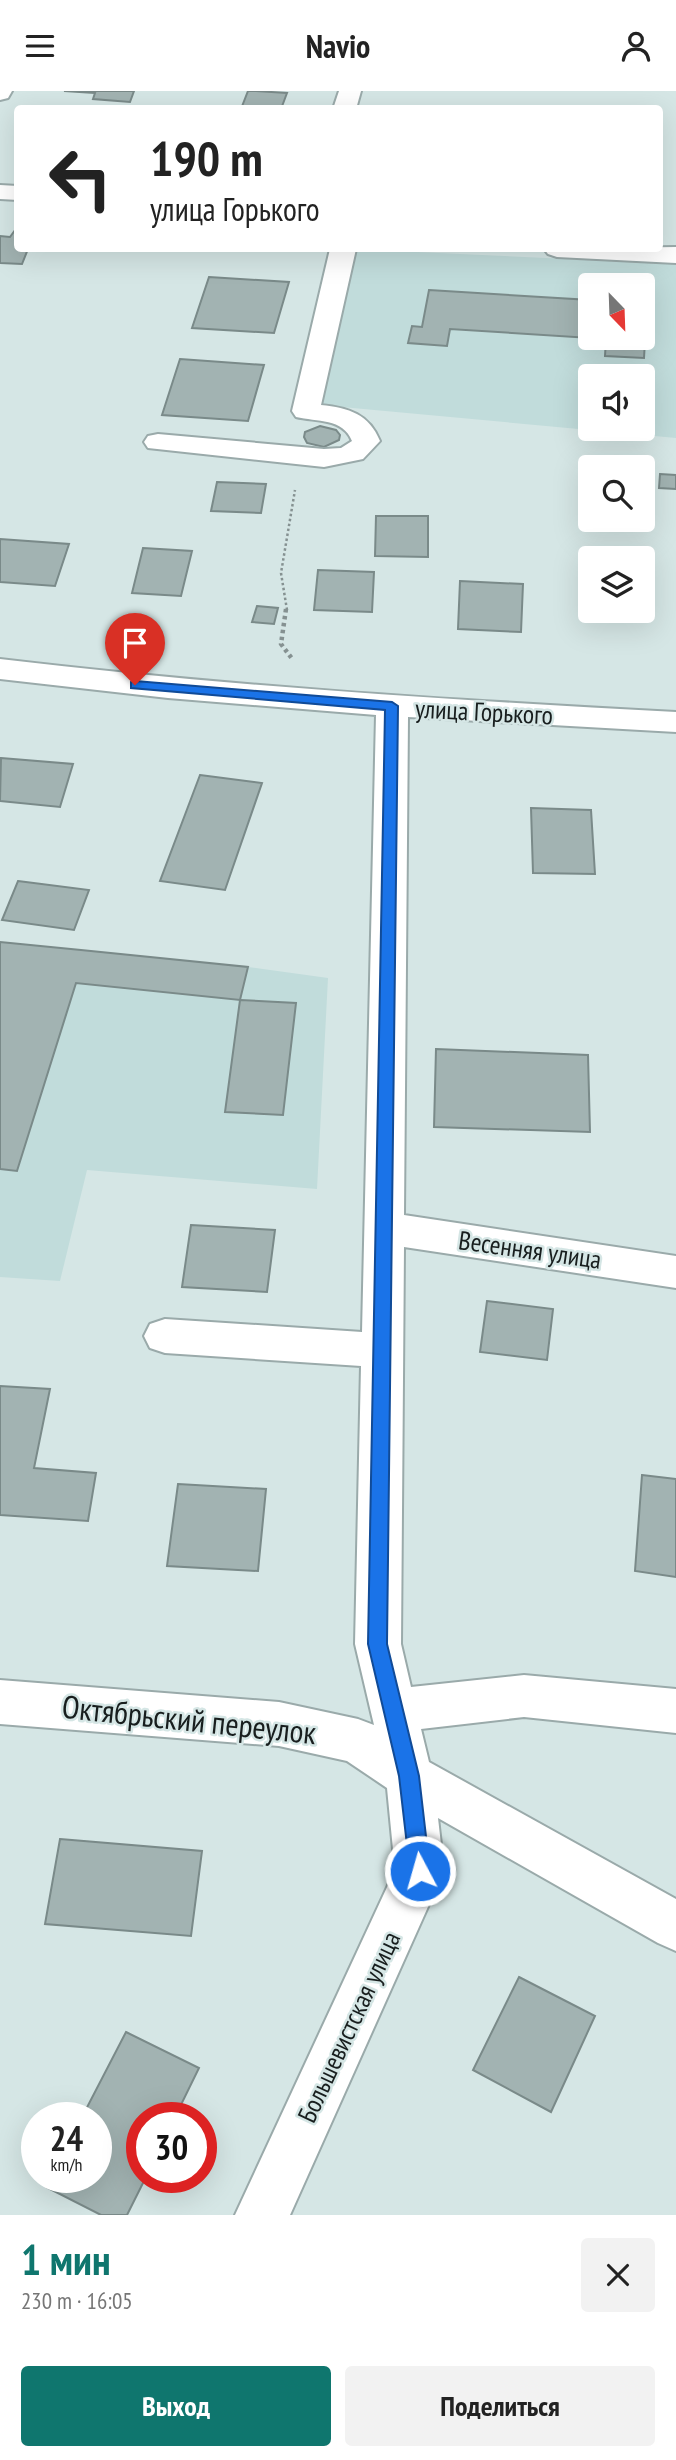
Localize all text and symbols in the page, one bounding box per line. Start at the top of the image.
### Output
text: Navio [306,25,370,67]
icon: menu [21,27,59,65]
icon: person [617,27,655,65]
text: 190 m [150,126,263,190]
icon: left [35,133,126,224]
text: улица Горького [150,188,320,230]
north arrow [578,273,654,350]
map controls [578,273,655,623]
button: sound [578,364,655,441]
button: search [578,455,655,532]
button: layers [578,546,655,623]
pin [105,613,165,685]
icon: arrive [116,624,154,662]
street label: улица Горького [414,691,554,732]
street label: Весенняя улица [457,1223,604,1276]
street label: Октябрьский переулок [60,1685,319,1753]
position arrow [383,1834,457,1908]
street label: Большевистская улица [290,1926,407,2127]
speed limit sign: 30 [126,2102,217,2193]
text: 24 [50,2115,83,2161]
text: km/h [51,2153,82,2176]
text: 1 мин [21,2232,111,2287]
button: close [581,2238,655,2312]
text: 230 m · 16:05 [21,2286,133,2315]
button: Выход [21,2366,331,2446]
button: Поделиться [345,2366,655,2446]

